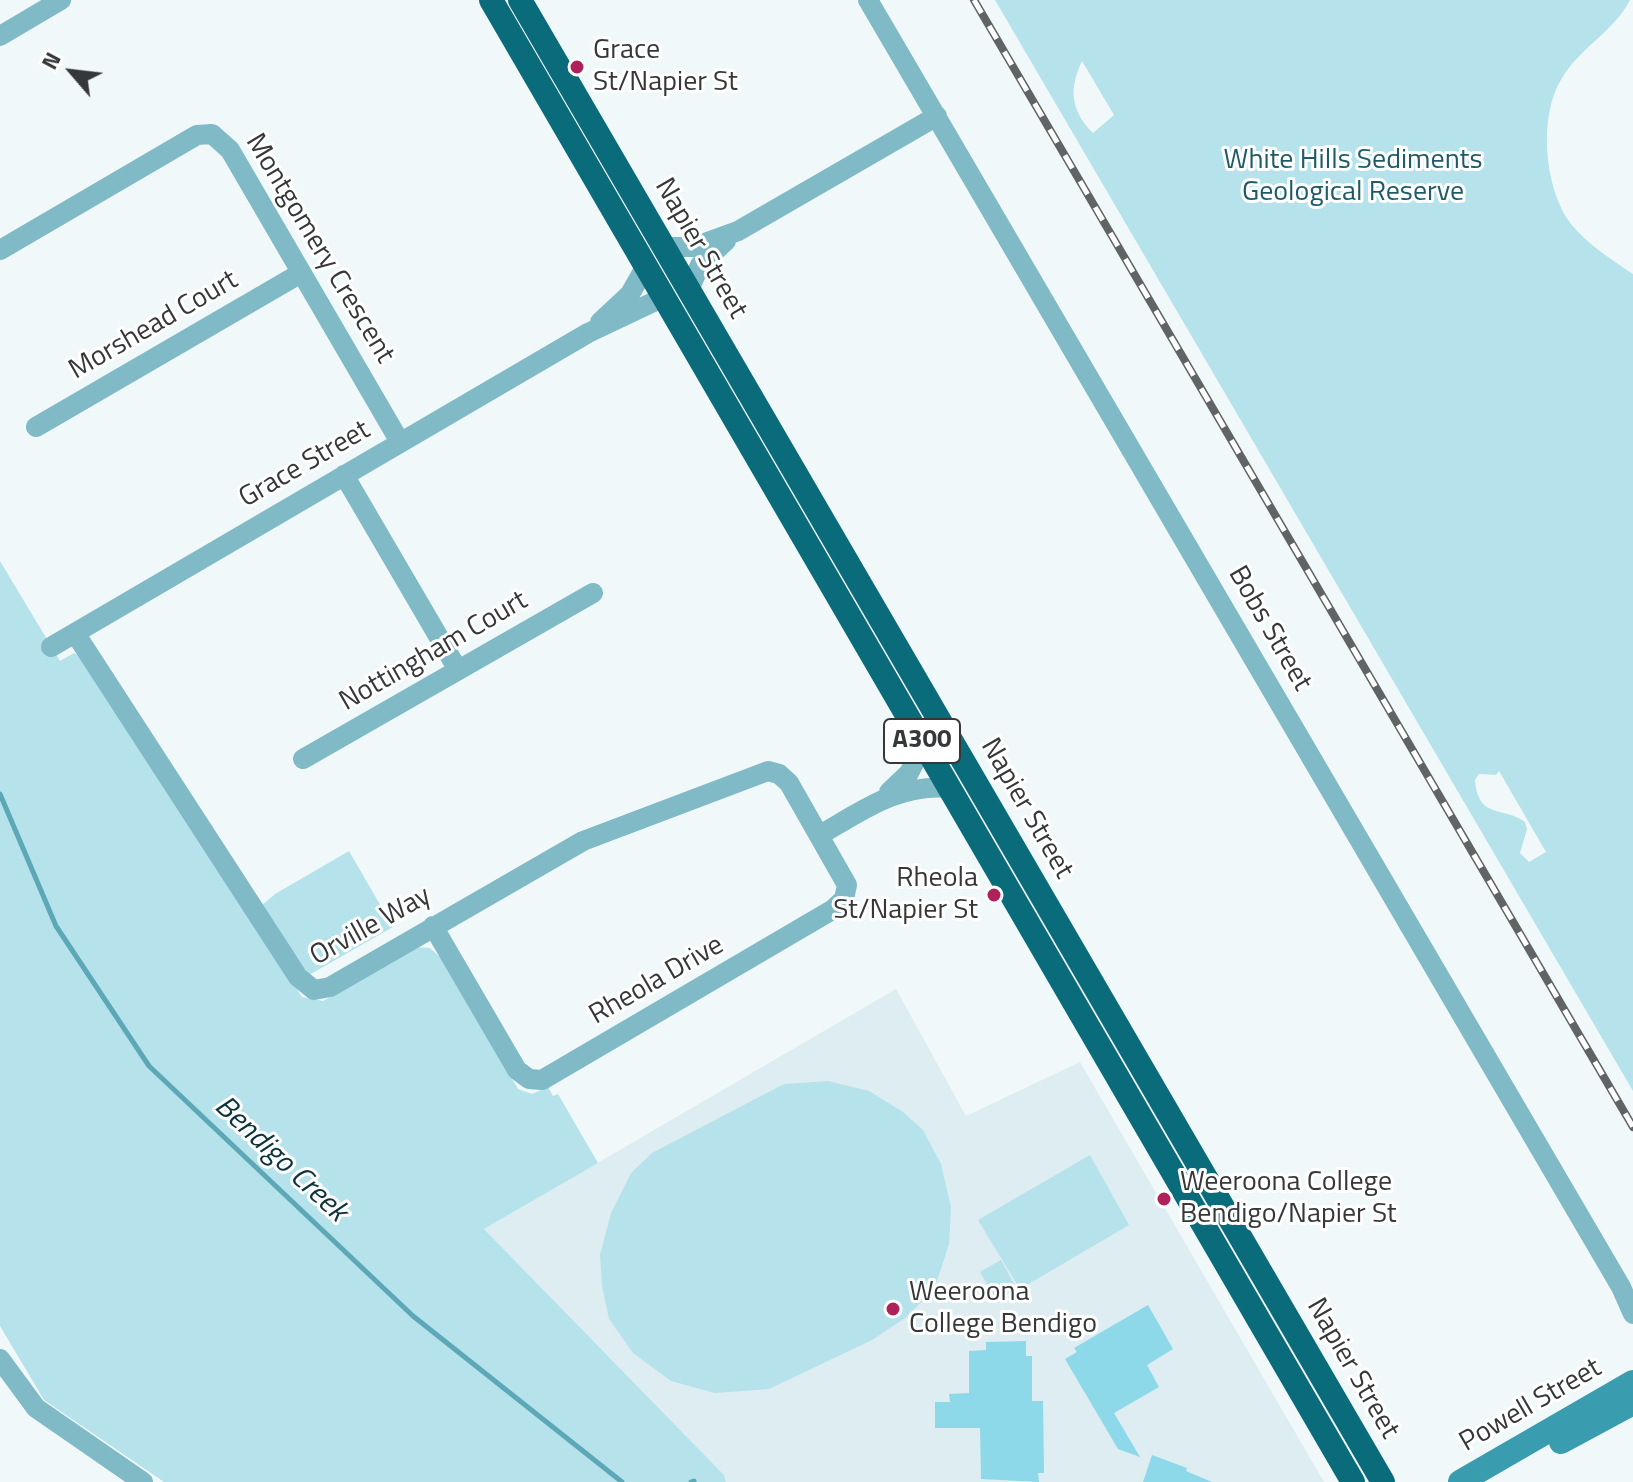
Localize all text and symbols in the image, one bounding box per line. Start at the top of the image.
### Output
north arrow [32,32,112,112]
place label: Grace St/Napier St [593,34,738,100]
text: N [32,46,69,75]
marker: Grace St/Napier St [568,58,586,76]
street label: Montgomery Crescent [237,128,401,370]
park label: White Hills Sediments Geological Reserve [1224,144,1482,210]
street label: Napier Street [646,173,754,325]
street label: Morshead Court [64,264,244,388]
street label: Grace Street [234,414,376,516]
street label: Bobs Street [1220,561,1318,697]
street label: Nottingham Court [334,585,534,719]
road number: A300 [884,719,960,763]
street label: Napier Street [972,733,1080,885]
place label: Rheola St/Napier St [833,862,978,928]
street label: Orville Way [305,880,437,974]
marker: Rheola St/Napier St [985,886,1003,904]
street label: Rheola Drive [584,929,730,1033]
water label: Bendigo Creek [206,1090,354,1230]
place label: Weeroona College Bendigo/Napier St [1180,1166,1397,1232]
marker: Weeroona College Bendigo/Napier St [1155,1190,1173,1208]
place label: Weeroona College Bendigo [909,1276,1097,1342]
street label: Napier Street [1298,1293,1406,1445]
marker: Weeroona College Bendigo [884,1300,902,1318]
street label: Powell Street [1454,1352,1608,1460]

